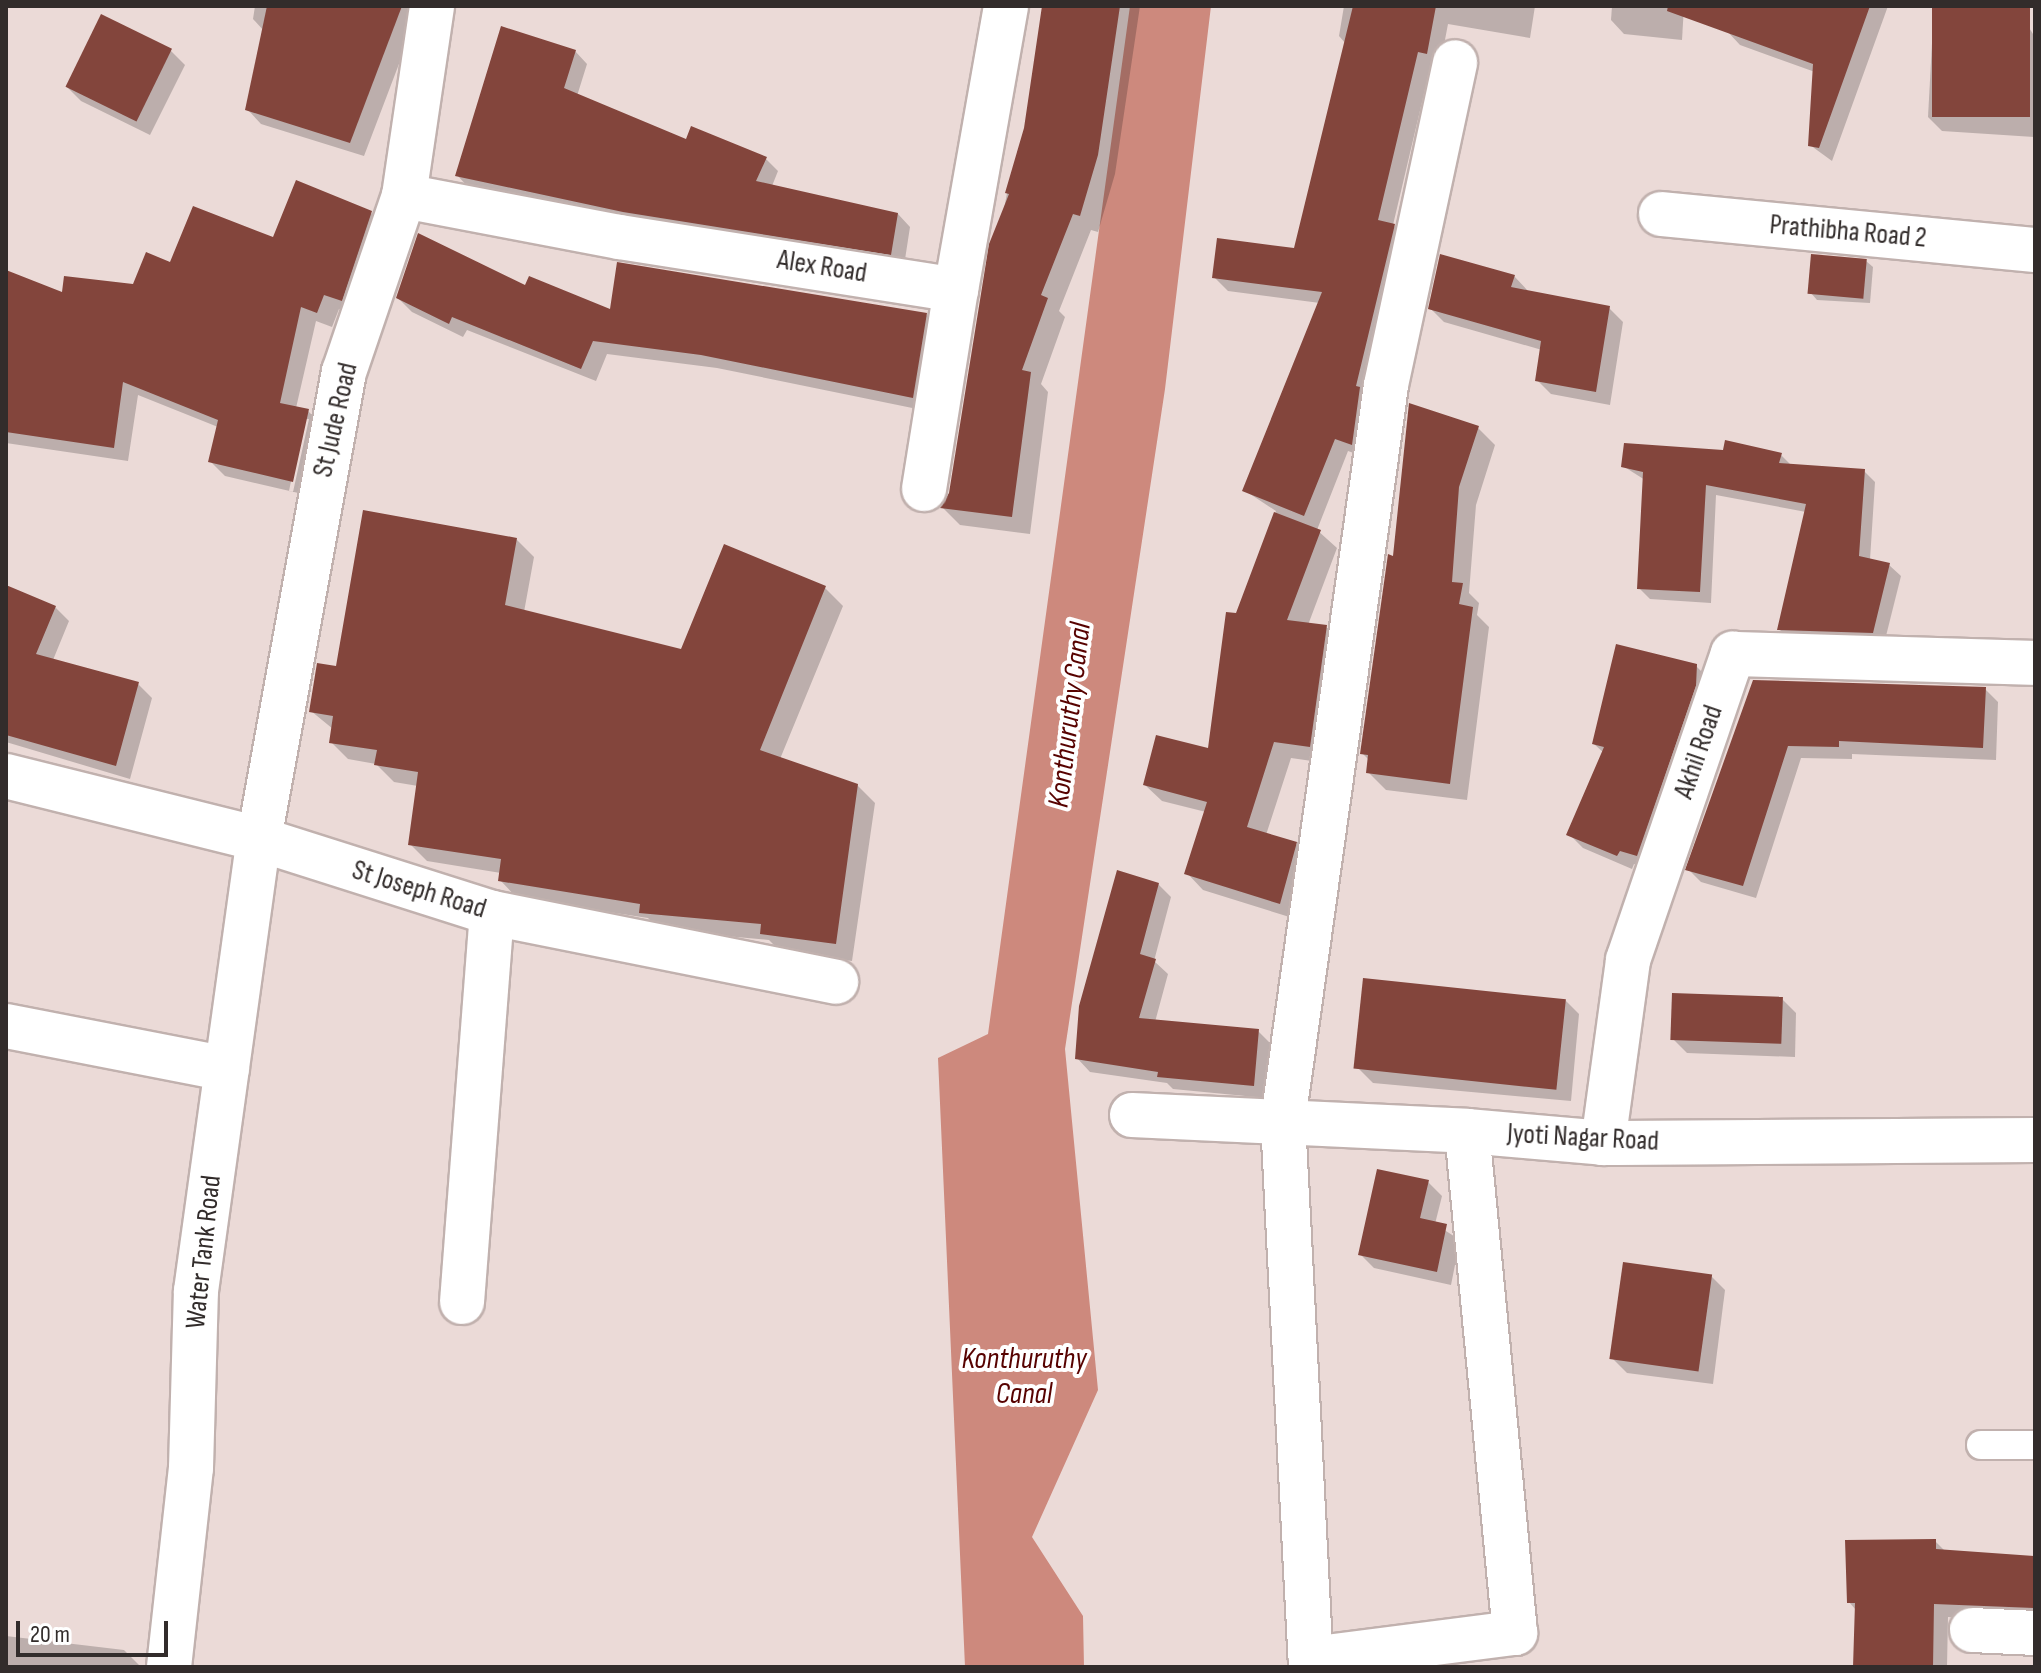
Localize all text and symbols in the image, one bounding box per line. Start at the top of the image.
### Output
street label: Prathibha Road 2 [1768,208,1928,256]
street label: Alex Road [775,243,869,291]
street label: St Jude Road [307,359,365,481]
water label: Konthuruthy Canal [1041,620,1099,810]
street label: Akhil Road [1667,701,1731,803]
street label: St Joseph Road [348,854,490,926]
street label: Jyoti Nagar Road [1506,1117,1660,1159]
street label: Water Tank Road [179,1173,229,1331]
water label: Konthuruthy Canal [962,1341,1086,1412]
scale bar [20,1605,172,1655]
text: 20 m [30,1620,70,1649]

